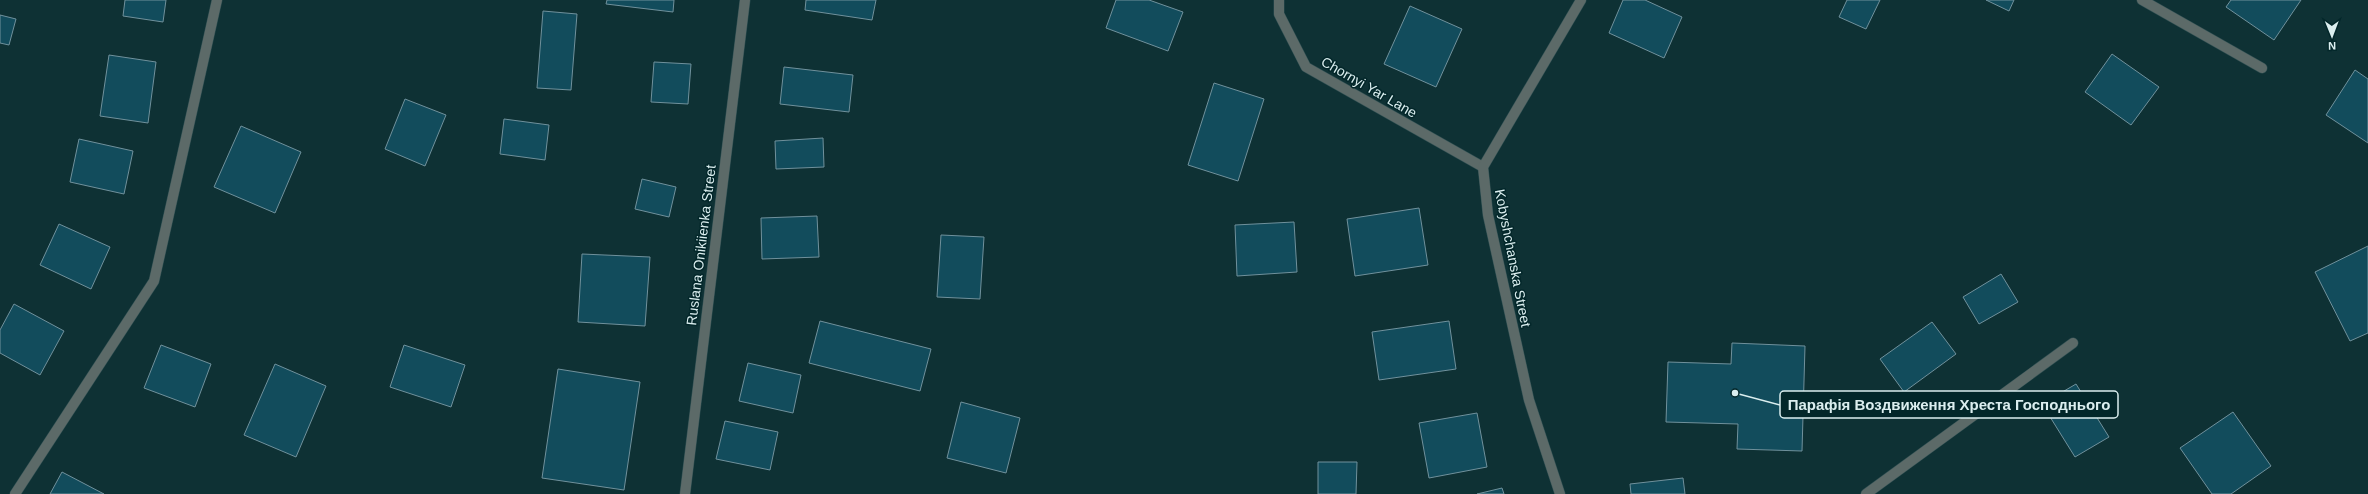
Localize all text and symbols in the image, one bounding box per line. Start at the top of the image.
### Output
north arrow [2312,16,2352,56]
text: N [2328,40,2336,52]
street label: Chornyi Yar Lane [1318,53,1420,121]
street label: Ruslana Onikiienka Street [683,164,719,326]
street label: Kobyshchanska Street [1492,188,1534,328]
callout: Парафія Воздвиження Хреста Господнього [1780,391,2118,418]
text: Парафія Воздвиження Хреста Господнього [1788,396,2110,413]

